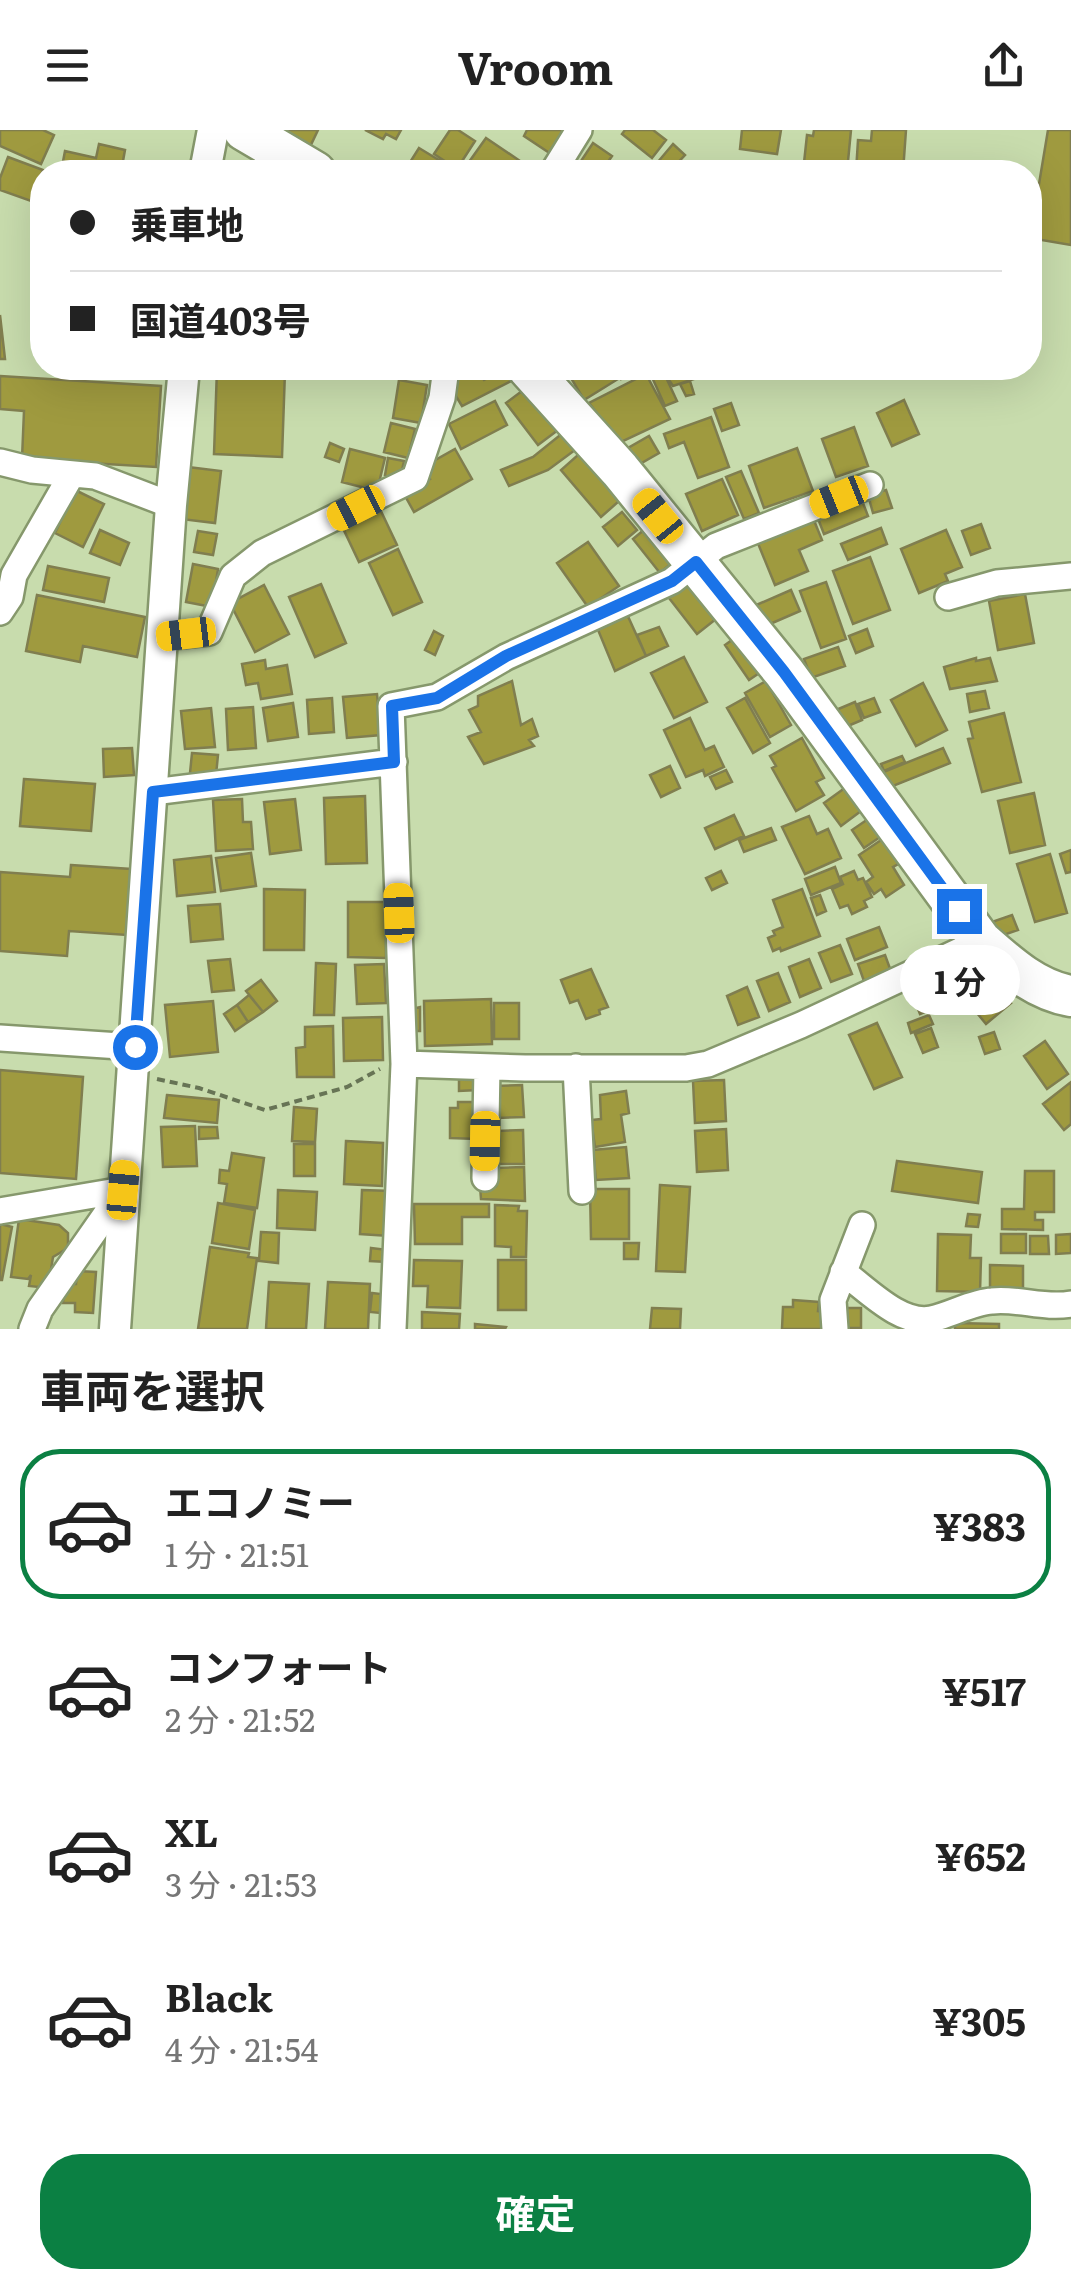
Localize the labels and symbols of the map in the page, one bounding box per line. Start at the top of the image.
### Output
car [806,472,872,522]
car [322,481,390,535]
car [627,483,689,549]
car [154,615,218,653]
car [383,882,415,944]
route end [937,889,982,934]
callout: 1 分 [899,946,1019,1016]
route start [113,1025,158,1070]
car [469,1111,501,1171]
car [105,1159,141,1221]

